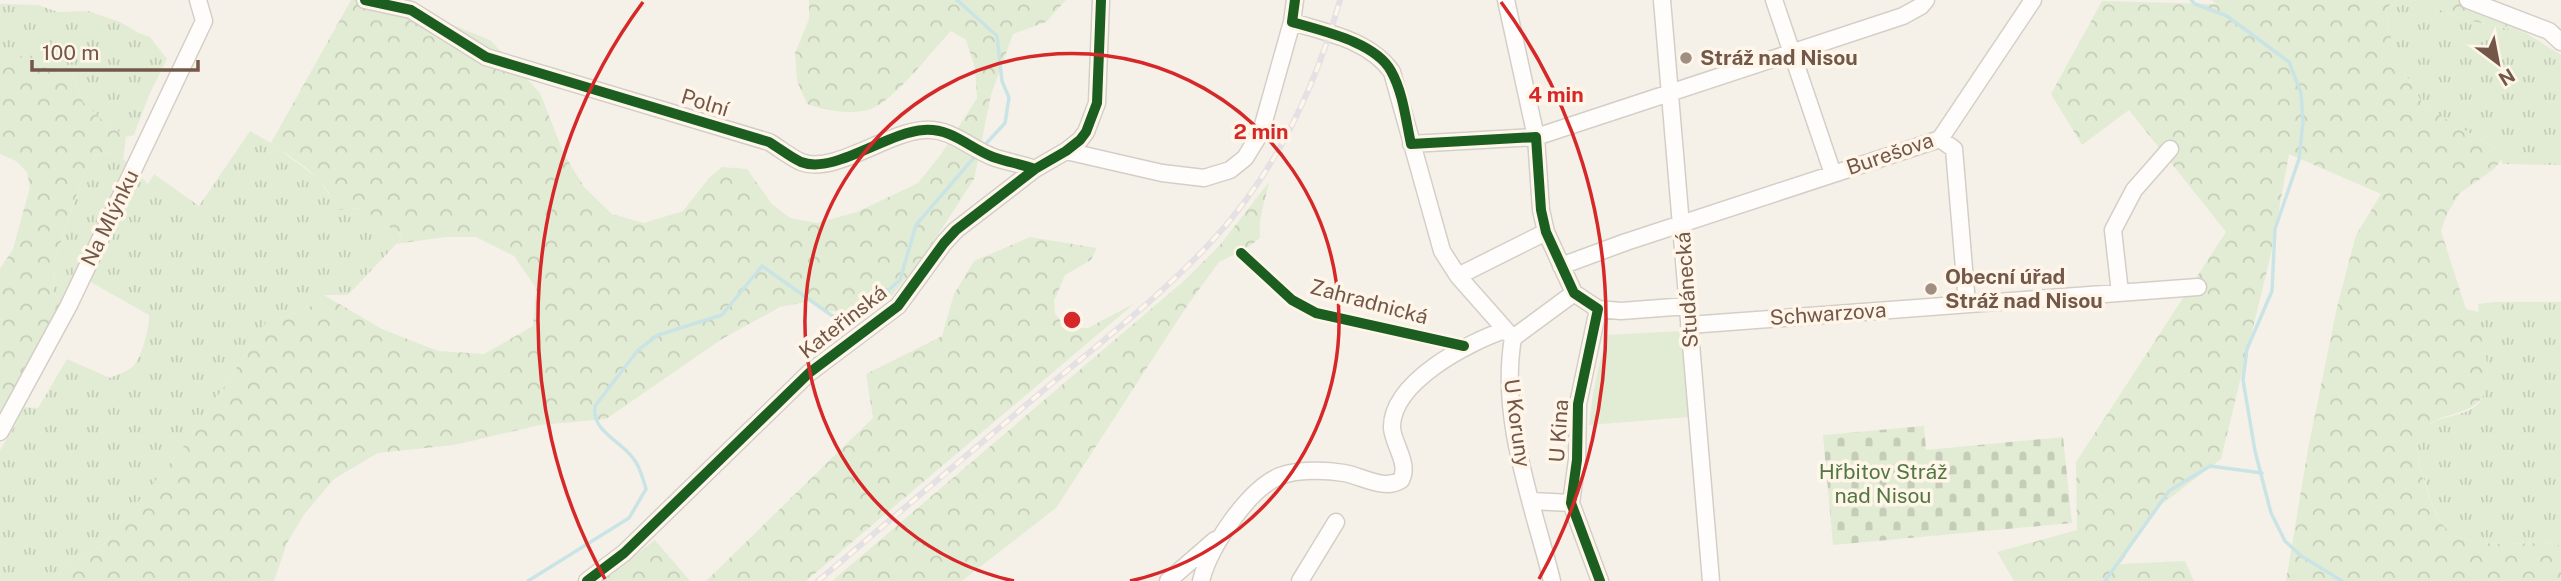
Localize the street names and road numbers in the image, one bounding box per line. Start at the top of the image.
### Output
street label: Polní [678,83,733,122]
street label: Burešova [1843,127,1937,180]
street label: Na Mlýnku [75,166,144,270]
street label: Studánecká [1670,231,1703,349]
street label: Zahradnická [1307,274,1431,329]
street label: Kateřinská [794,280,892,364]
street label: Schwarzova [1769,297,1887,330]
street label: U Koruny [1499,377,1536,469]
street label: U Kina [1544,399,1573,463]

